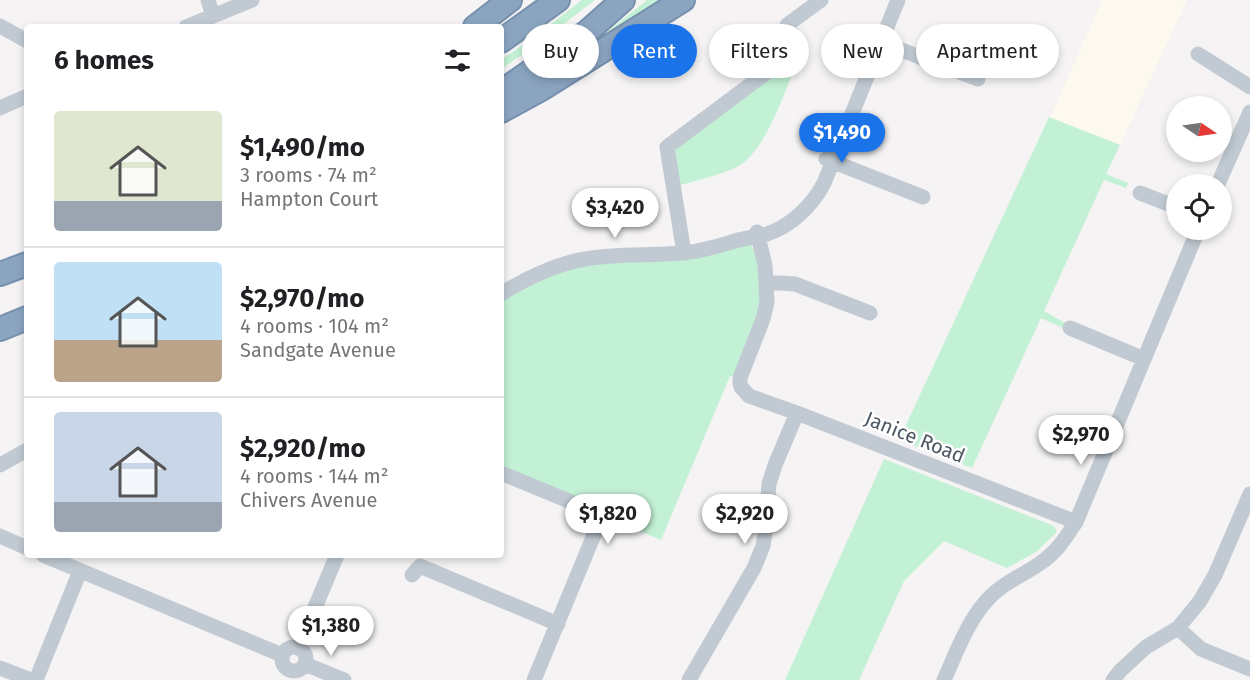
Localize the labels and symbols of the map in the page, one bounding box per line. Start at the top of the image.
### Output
north arrow [1166,96,1232,162]
pin: $1,490 [793,113,891,164]
pin: $3,420 [566,188,664,239]
street label: Janice Road [861,406,969,468]
pin: $2,970 [1032,415,1130,466]
pin: $1,820 [559,494,657,545]
pin: $2,920 [696,494,794,545]
pin: $1,380 [282,606,380,657]

